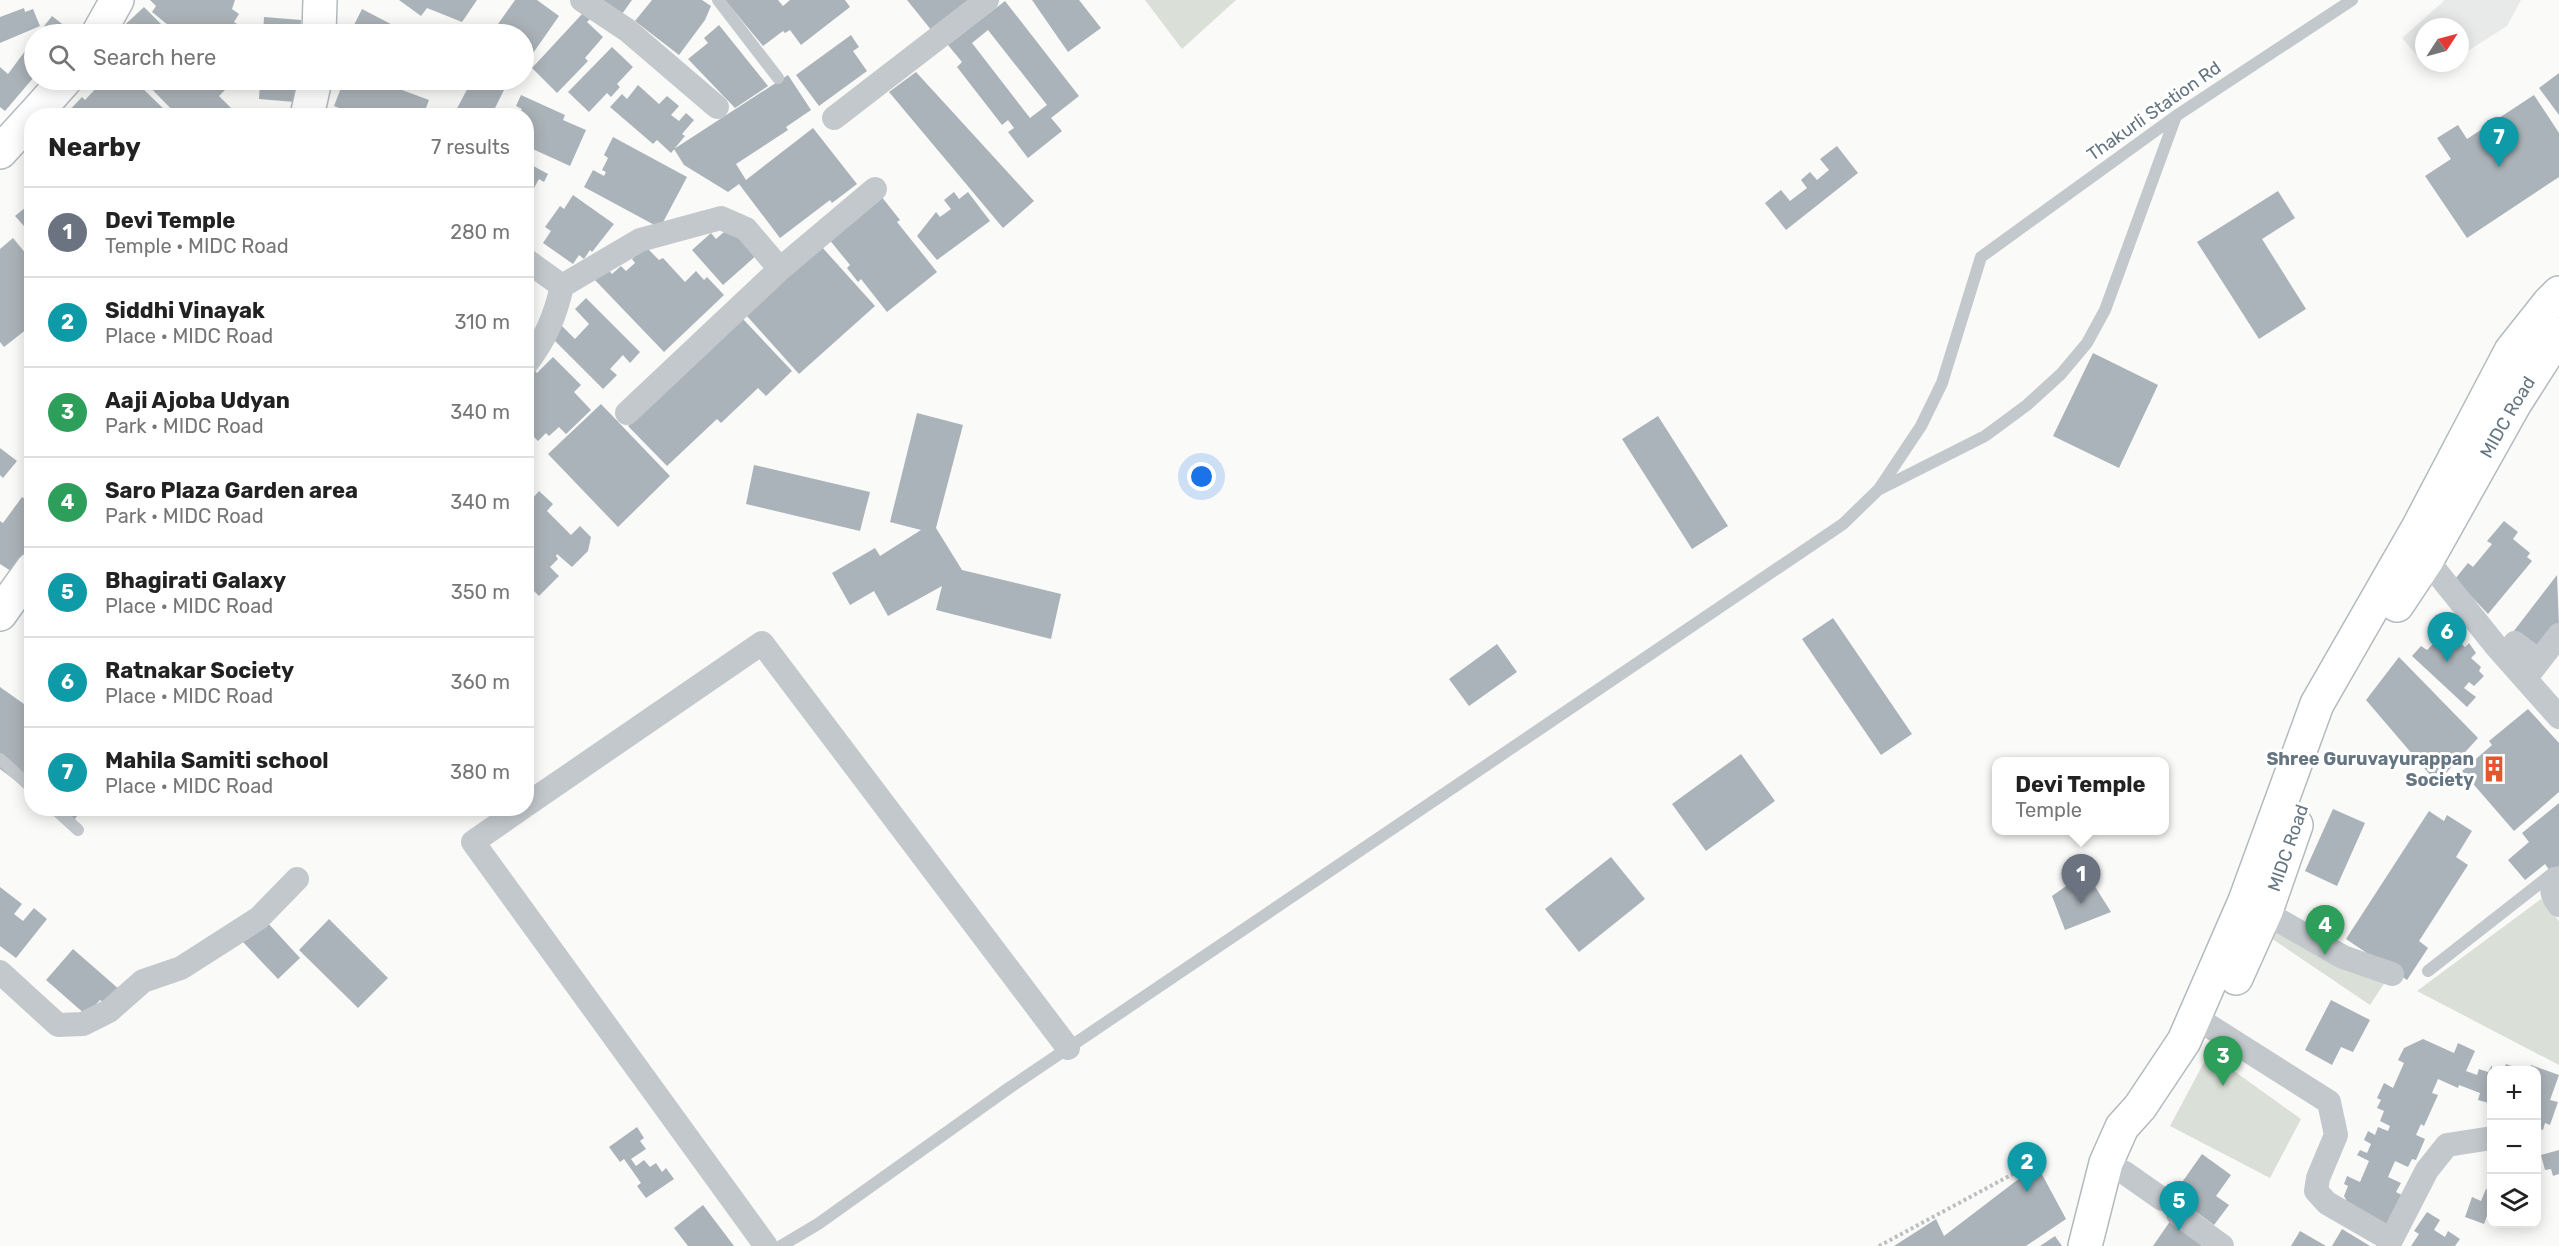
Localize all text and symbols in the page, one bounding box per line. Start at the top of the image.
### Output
north arrow [2415,18,2469,72]
search box [24,24,534,90]
icon: search [45,41,78,74]
text: Search here [93,44,216,71]
street label: Thakurli Station Rd [2083,57,2225,165]
pin: 7 [2480,118,2518,167]
text: Nearby [48,132,141,163]
text: 7 results [431,135,510,159]
text: Devi Temple [105,207,235,234]
text: 1 [63,220,72,244]
text: 280 m [450,220,510,244]
text: Temple · MIDC Road [105,234,289,258]
text: Siddhi Vinayak [105,297,265,324]
text: 2 [61,310,74,334]
text: 310 m [454,310,510,334]
text: Place · MIDC Road [105,324,273,348]
street label: MIDC Road [2475,372,2540,462]
text: Aaji Ajoba Udyan [105,387,290,414]
text: 3 [61,400,74,424]
text: 340 m [450,400,510,424]
text: Park · MIDC Road [105,414,264,438]
your location [1187,462,1216,491]
text: Saro Plaza Garden area [105,477,358,504]
text: 4 [61,490,74,514]
text: 340 m [450,490,510,514]
text: Park · MIDC Road [105,504,264,528]
text: Bhagirati Galaxy [105,567,286,594]
text: 5 [61,580,74,604]
text: 350 m [451,580,510,604]
text: Place · MIDC Road [105,594,273,618]
pin: 6 [2428,612,2466,662]
text: Ratnakar Society [105,657,294,684]
text: 6 [61,670,74,694]
text: 360 m [451,670,510,694]
text: Place · MIDC Road [105,684,273,708]
text: Mahila Samiti school [105,747,329,774]
place label: Shree Guruvayurappan Society [2266,748,2474,791]
building icon: Shree Guruvayurappan Society [2479,754,2509,784]
popup [1992,757,2169,835]
text: 7 [62,760,73,784]
text: 380 m [450,760,510,784]
text: Devi Temple [2015,771,2146,798]
text: Place · MIDC Road [105,774,273,798]
text: Temple [2015,798,2082,822]
street label: MIDC Road [2263,802,2313,894]
pin: 1 [2062,854,2100,904]
pin: 4 [2306,906,2344,955]
pin: 3 [2204,1036,2242,1086]
map controls [2487,1066,2541,1228]
button: + [2487,1066,2541,1120]
button: − [2487,1120,2541,1174]
pin: 2 [2008,1142,2046,1192]
button: layers [2487,1174,2541,1228]
pin: 5 [2160,1182,2198,1231]

